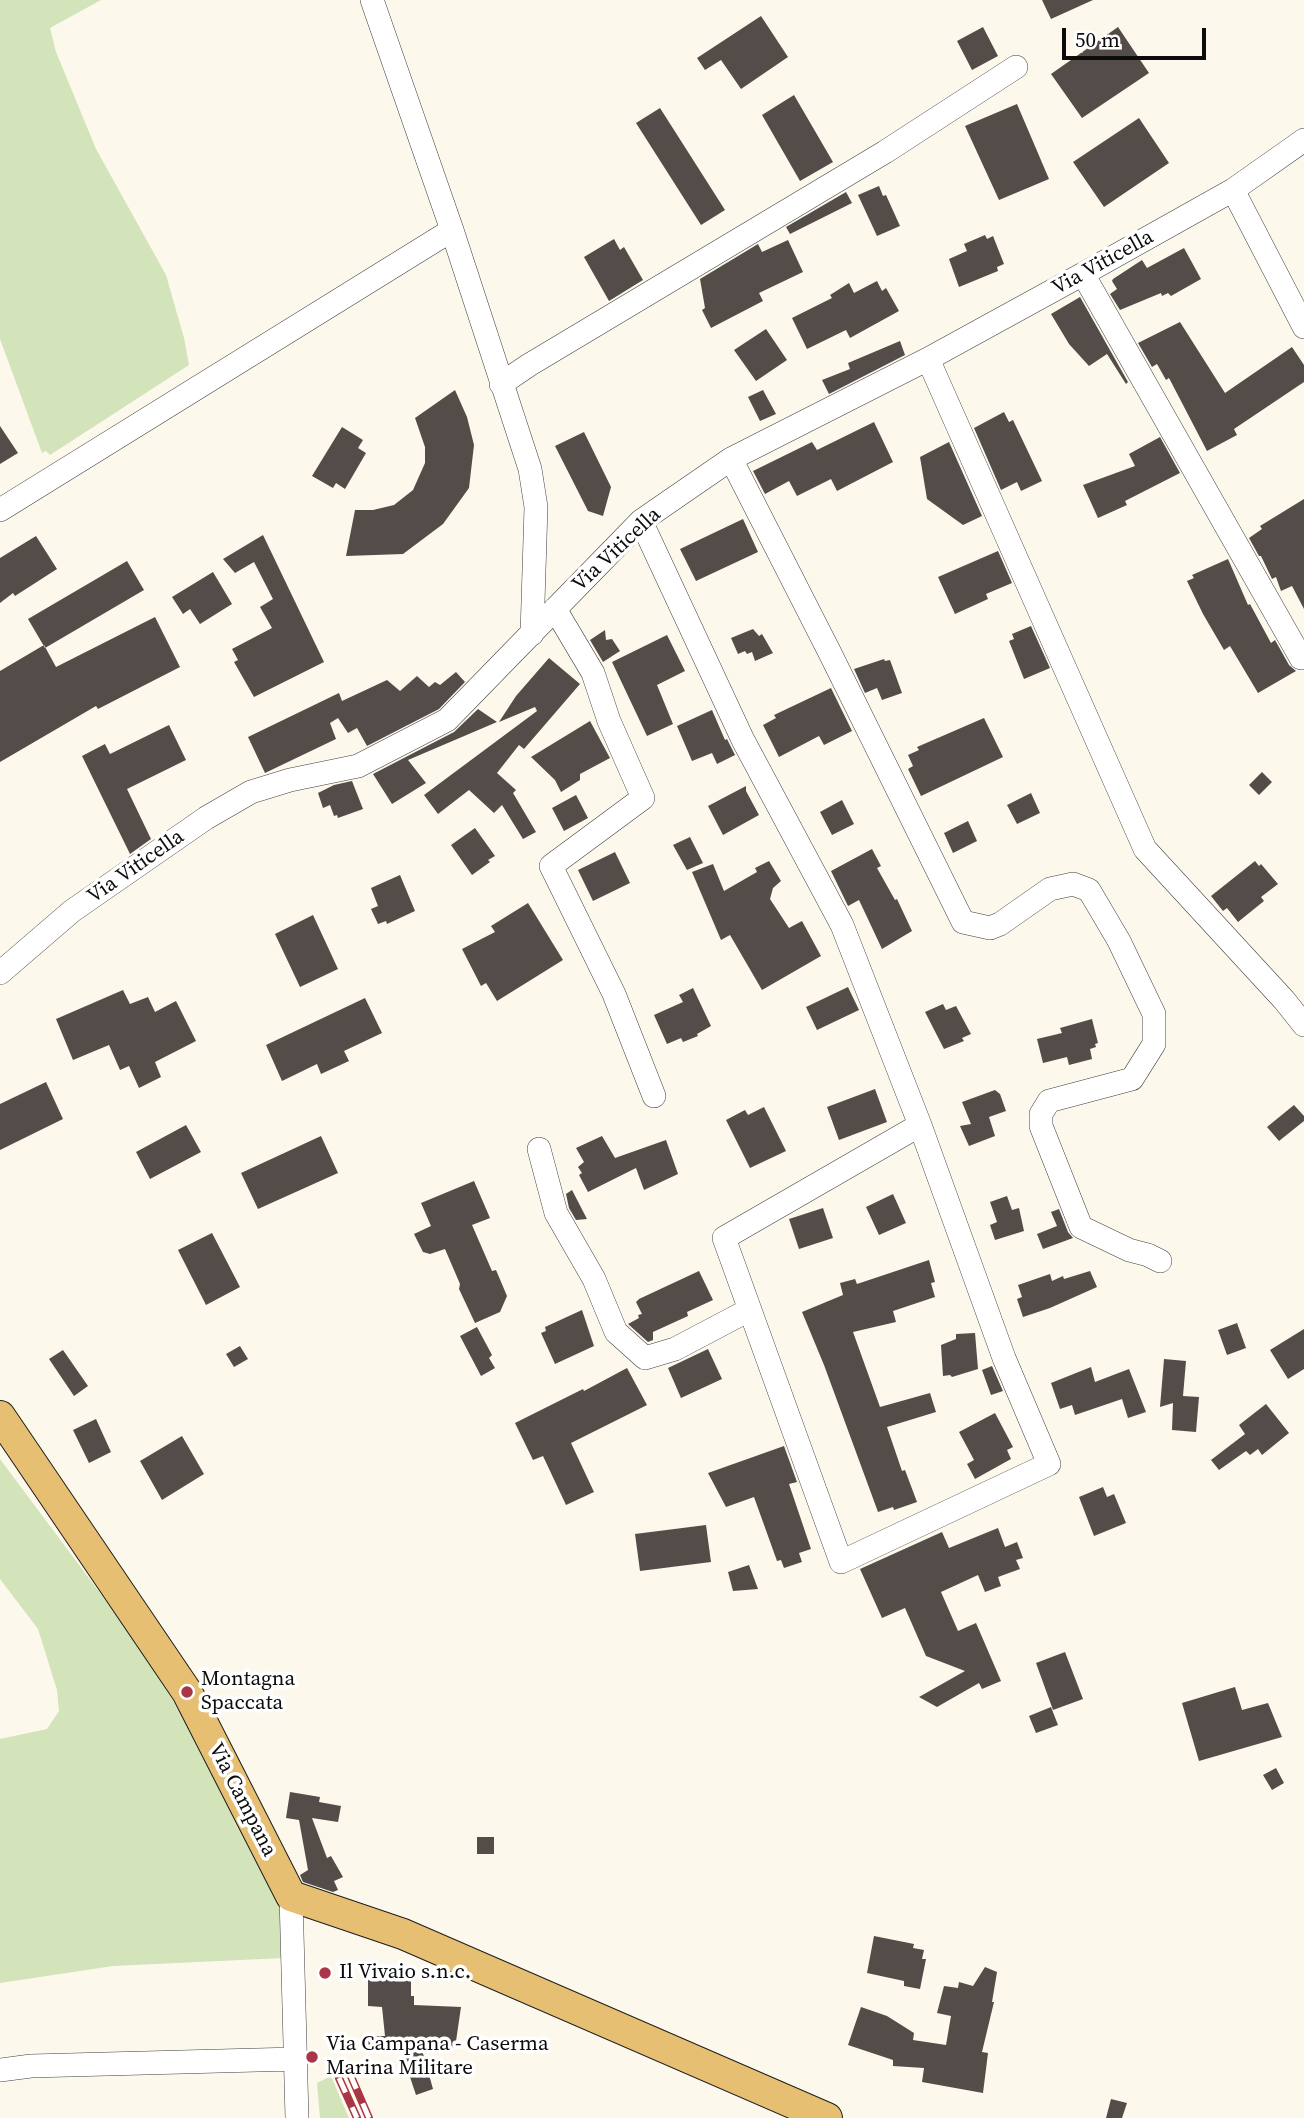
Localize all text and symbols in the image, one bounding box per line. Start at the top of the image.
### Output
scale bar [1066,14,1210,58]
text: 50 m [1075,25,1120,54]
street label: Via Viticella [1048,225,1158,301]
street label: Via Viticella [567,503,667,597]
street label: Via Viticella [83,825,189,909]
place label: Montagna Spaccata [201,1667,295,1717]
marker: Montagna Spaccata [179,1684,195,1700]
street label: Via Campana [203,1739,281,1861]
place label: Il Vivaio s.n.c. [339,1960,471,1986]
marker: Il Vivaio s.n.c. [317,1965,333,1981]
place label: Via Campana - Caserma Marina Militare [326,2032,549,2082]
marker: Via Campana - Caserma Marina Militare [304,2049,320,2065]

